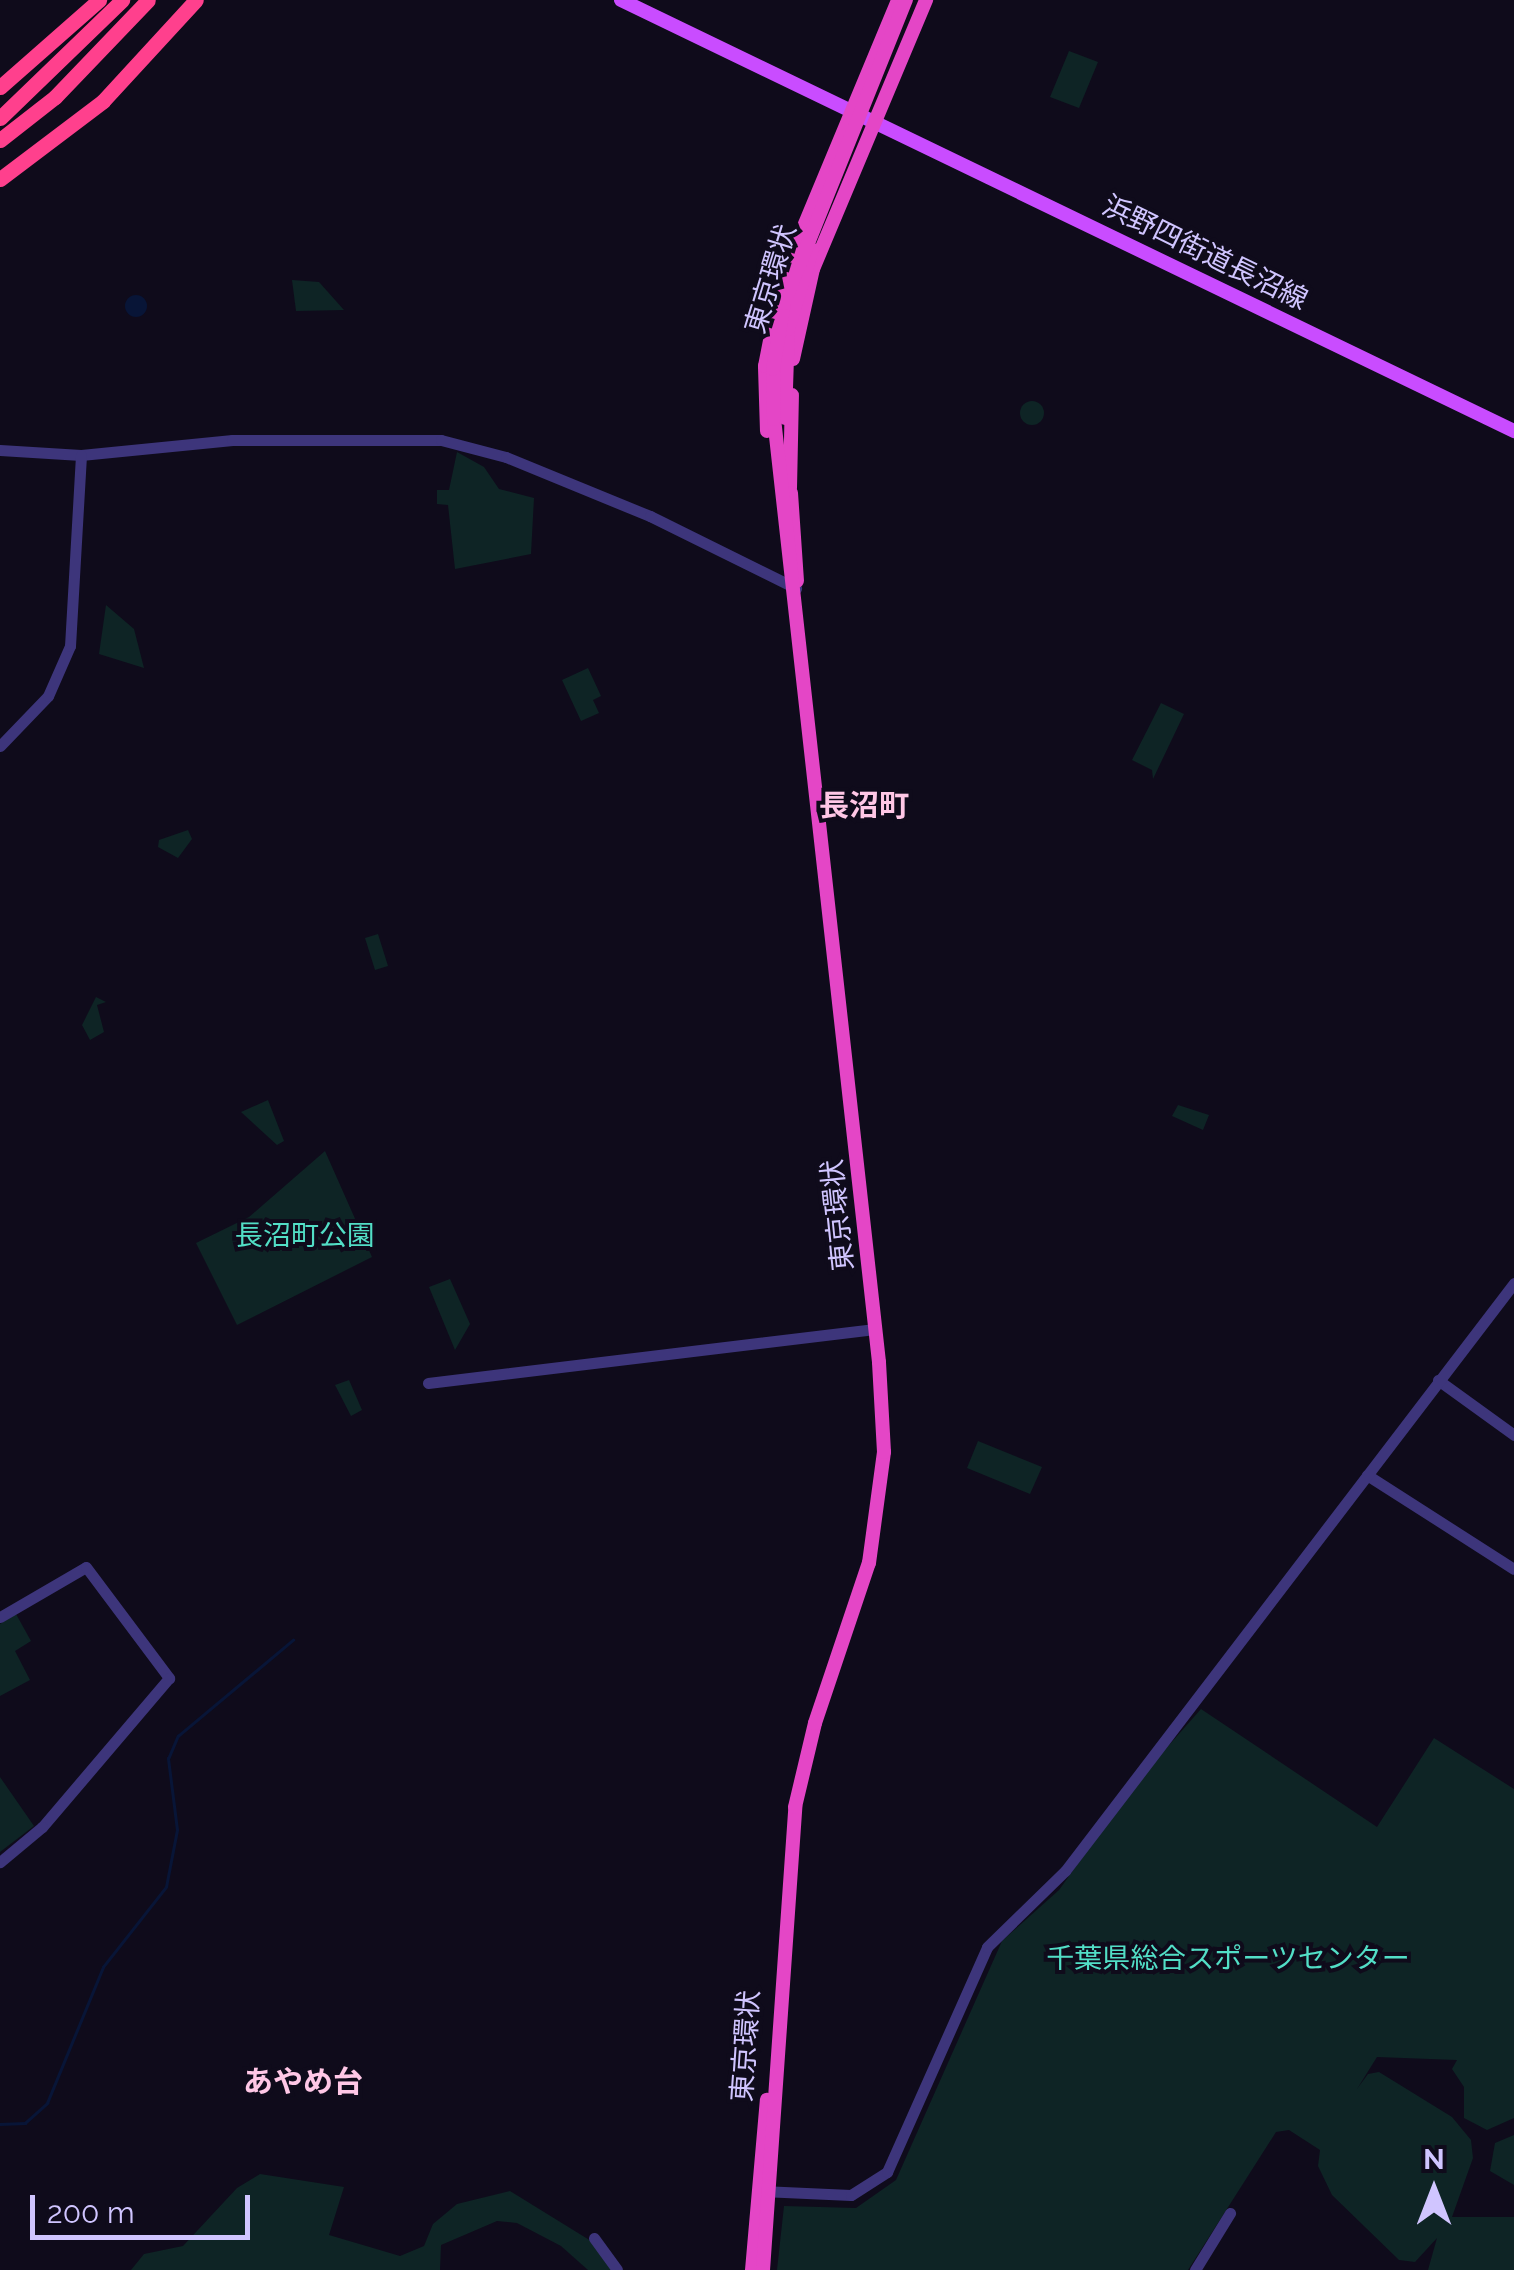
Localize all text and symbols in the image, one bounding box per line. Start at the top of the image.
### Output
street label: 浜野四街道長沼線 [1097,189,1313,317]
street label: 東京環状 [739,221,803,337]
district label: 長沼町 [819,788,909,824]
street label: 東京環状 [815,1158,861,1272]
park label: 長沼町公園 [235,1219,375,1253]
park label: 千葉県総合スポーツセンター [1046,1942,1410,1976]
street label: 東京環状 [725,1989,767,2103]
district label: あやめ台 [243,2064,363,2100]
north arrow [1384,2140,1484,2240]
text: N [1423,2143,1445,2176]
scale bar [35,2175,255,2237]
text: 200 m [47,2195,135,2230]

